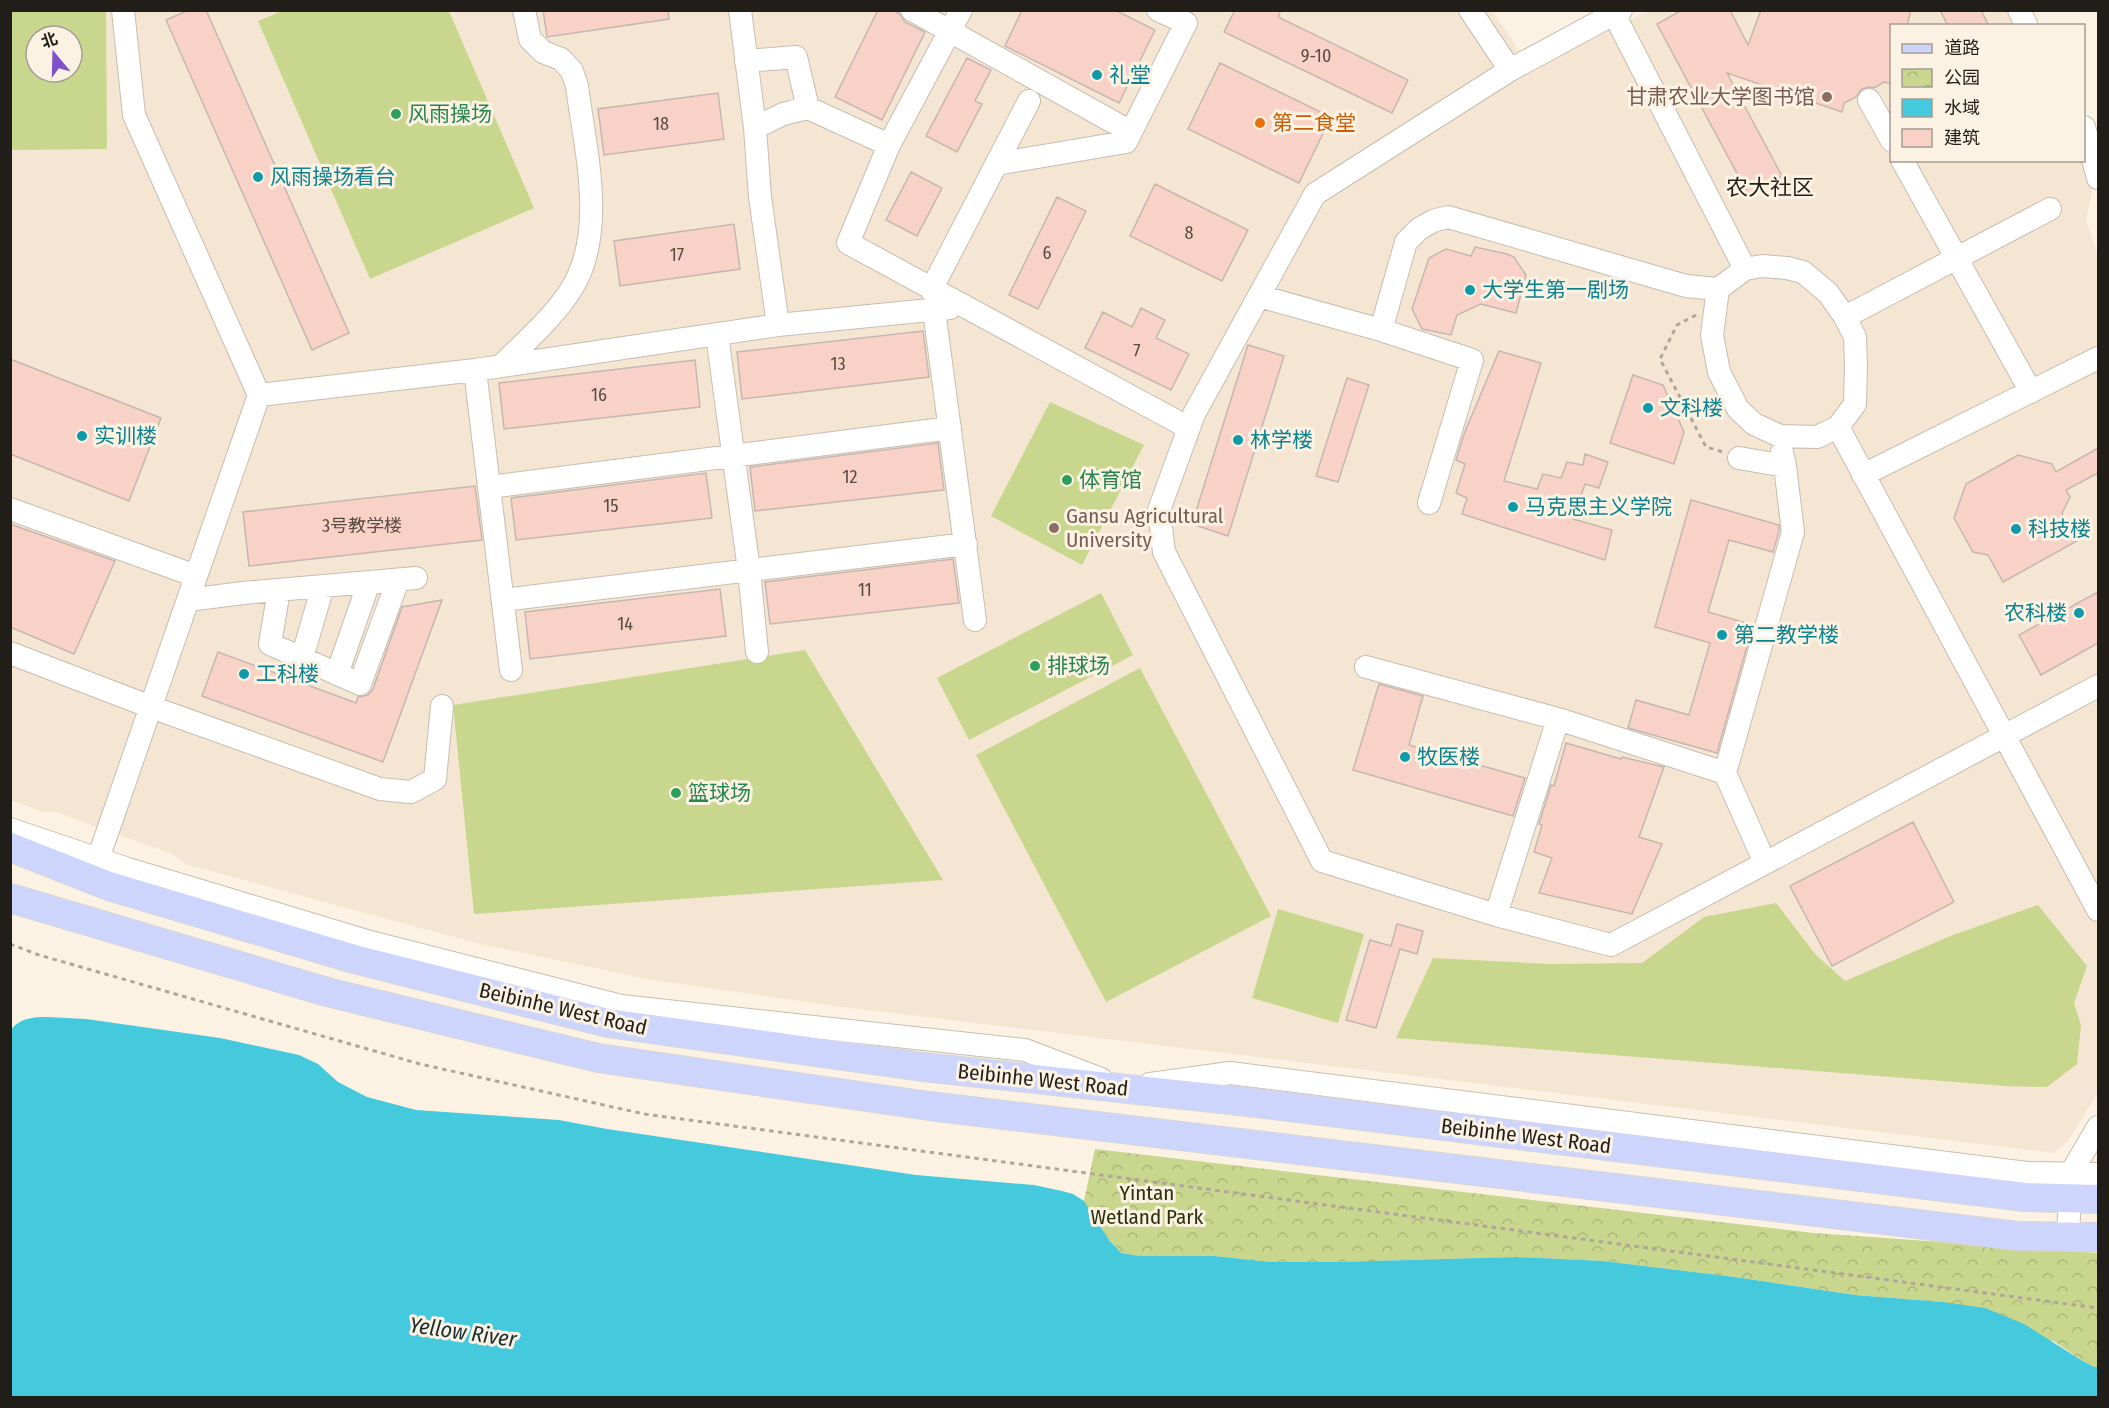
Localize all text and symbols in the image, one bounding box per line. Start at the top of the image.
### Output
north arrow [24,24,84,84]
legend [1890,24,2085,162]
text: 北 [39,29,60,52]
text: 道路 [1944,37,1980,59]
house number: 9-10 [1301,45,1331,67]
place label: 礼堂 [1109,62,1151,88]
text: 公园 [1944,67,1980,89]
marker: 礼堂 [1090,68,1104,82]
place label: 甘肃农业大学图书馆 [1626,84,1815,110]
marker: 甘肃农业大学图书馆 [1820,90,1834,104]
text: 水域 [1944,97,1980,119]
place label: 风雨操场 [408,101,492,127]
marker: 风雨操场 [389,107,403,121]
place label: 第二食堂 [1272,110,1356,136]
house number: 18 [653,113,669,135]
marker: 第二食堂 [1253,116,1267,130]
text: 建筑 [1944,127,1980,149]
place label: 风雨操场看台 [270,164,396,190]
marker: 风雨操场看台 [251,170,265,184]
district label: 农大社区 [1726,174,1814,201]
house number: 8 [1185,222,1194,244]
house number: 6 [1043,242,1052,264]
house number: 17 [670,244,684,266]
place label: 大学生第一剧场 [1482,277,1629,303]
marker: 大学生第一剧场 [1463,283,1477,297]
house number: 7 [1133,340,1141,362]
house number: 13 [830,353,846,375]
house number: 16 [591,384,607,406]
place label: 文科楼 [1660,395,1723,421]
marker: 文科楼 [1641,401,1655,415]
place label: 实训楼 [94,423,157,449]
place label: 林学楼 [1250,427,1313,453]
marker: 实训楼 [75,429,89,443]
marker: 林学楼 [1231,433,1245,447]
house number: 12 [843,466,858,488]
place label: 体育馆 [1079,467,1142,493]
marker: 体育馆 [1060,473,1074,487]
place label: 马克思主义学院 [1525,494,1672,520]
house number: 15 [603,495,619,517]
marker: 马克思主义学院 [1506,500,1520,514]
place label: Gansu Agricultural University [1066,503,1224,553]
house number: 3号教学楼 [322,515,402,537]
place label: 科技楼 [2028,516,2091,542]
marker: Gansu Agricultural University [1047,521,1061,535]
marker: 科技楼 [2009,522,2023,536]
house number: 11 [858,579,872,601]
place label: 农科楼 [2004,600,2067,626]
marker: 农科楼 [2072,606,2086,620]
house number: 14 [617,613,633,635]
place label: 第二教学楼 [1734,622,1839,648]
marker: 第二教学楼 [1715,628,1729,642]
place label: 排球场 [1047,653,1110,679]
marker: 排球场 [1028,659,1042,673]
place label: 工科楼 [256,661,319,687]
marker: 工科楼 [237,667,251,681]
place label: 牧医楼 [1417,744,1480,770]
marker: 牧医楼 [1398,750,1412,764]
place label: 篮球场 [688,780,751,806]
marker: 篮球场 [669,786,683,800]
street label: Beibinhe West Road [477,977,649,1041]
street label: Beibinhe West Road [956,1058,1130,1102]
street label: Beibinhe West Road [1439,1113,1613,1159]
park label: Yintan Wetland Park [1091,1180,1204,1230]
water label: Yellow River [408,1311,519,1353]

